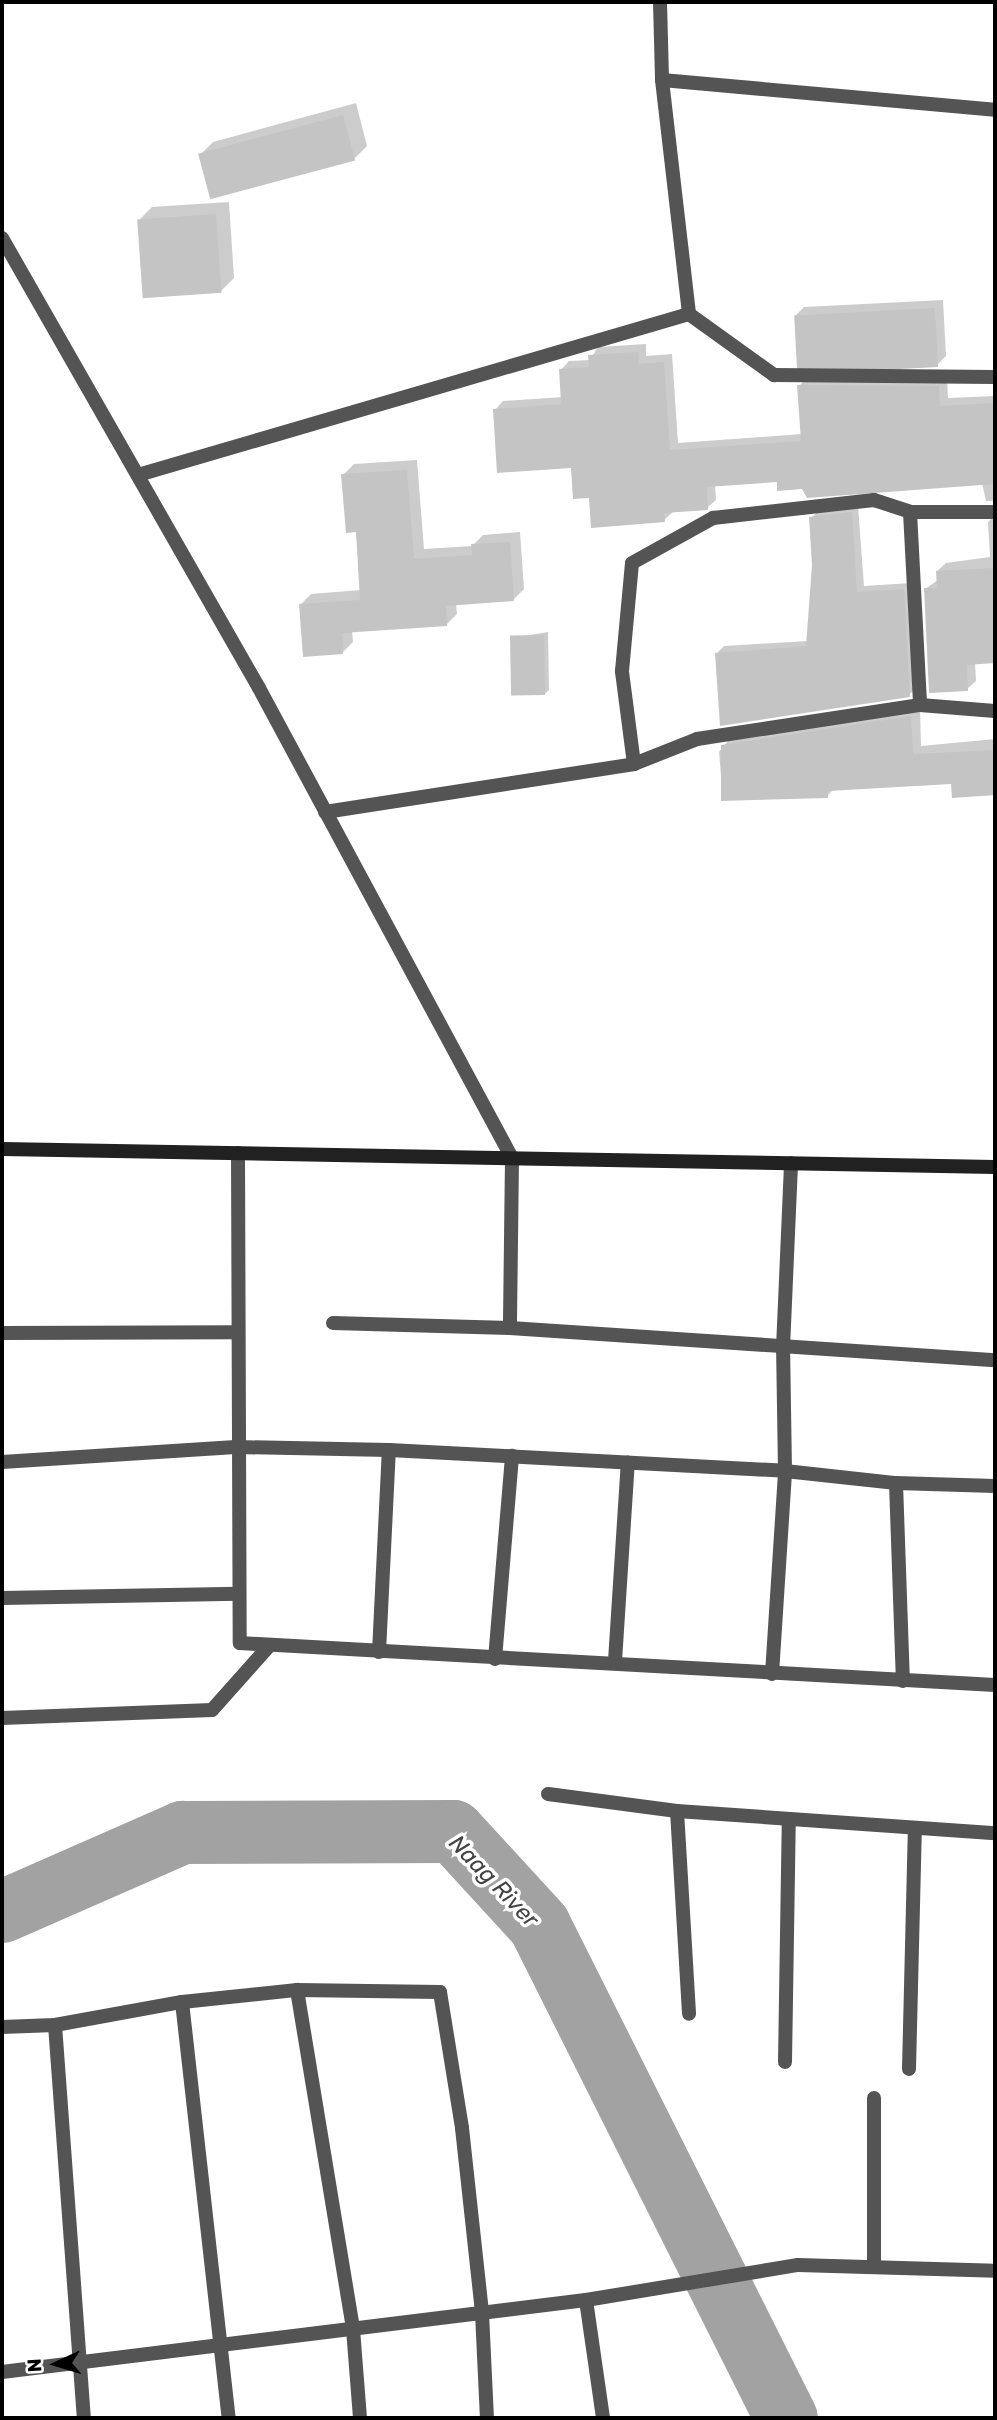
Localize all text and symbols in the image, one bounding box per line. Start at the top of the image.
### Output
water label: Naag River [443,1829,545,1933]
north arrow [21,2329,91,2399]
text: N [23,2358,47,2373]

